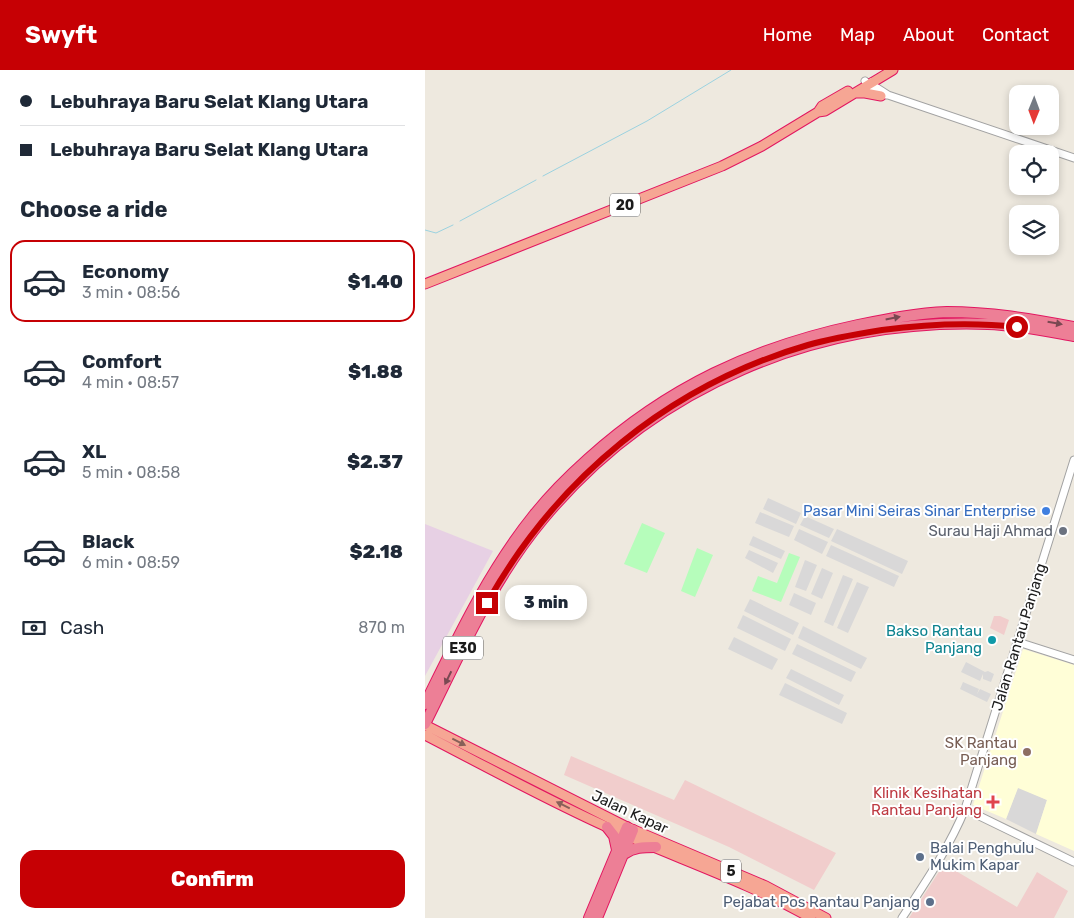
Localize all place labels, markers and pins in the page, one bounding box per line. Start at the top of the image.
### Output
place label: Pasar Mini Seiras Sinar Enterprise [803,502,1036,520]
marker: Pasar Mini Seiras Sinar Enterprise [1040,505,1052,517]
place label: Surau Haji Ahmad [928,522,1053,540]
marker: Surau Haji Ahmad [1057,525,1069,537]
place label: Bakso Rantau Panjang [886,622,982,657]
marker: Bakso Rantau Panjang [986,634,998,646]
place label: SK Rantau Panjang [945,734,1017,769]
marker: SK Rantau Panjang [1021,746,1033,758]
place label: Klinik Kesihatan Rantau Panjang [871,784,982,819]
marker: Klinik Kesihatan Rantau Panjang [986,795,1000,809]
place label: Balai Penghulu Mukim Kapar [930,839,1034,874]
marker: Balai Penghulu Mukim Kapar [914,851,926,863]
place label: Pejabat Pos Rantau Panjang [723,893,920,911]
marker: Pejabat Pos Rantau Panjang [924,896,936,908]

